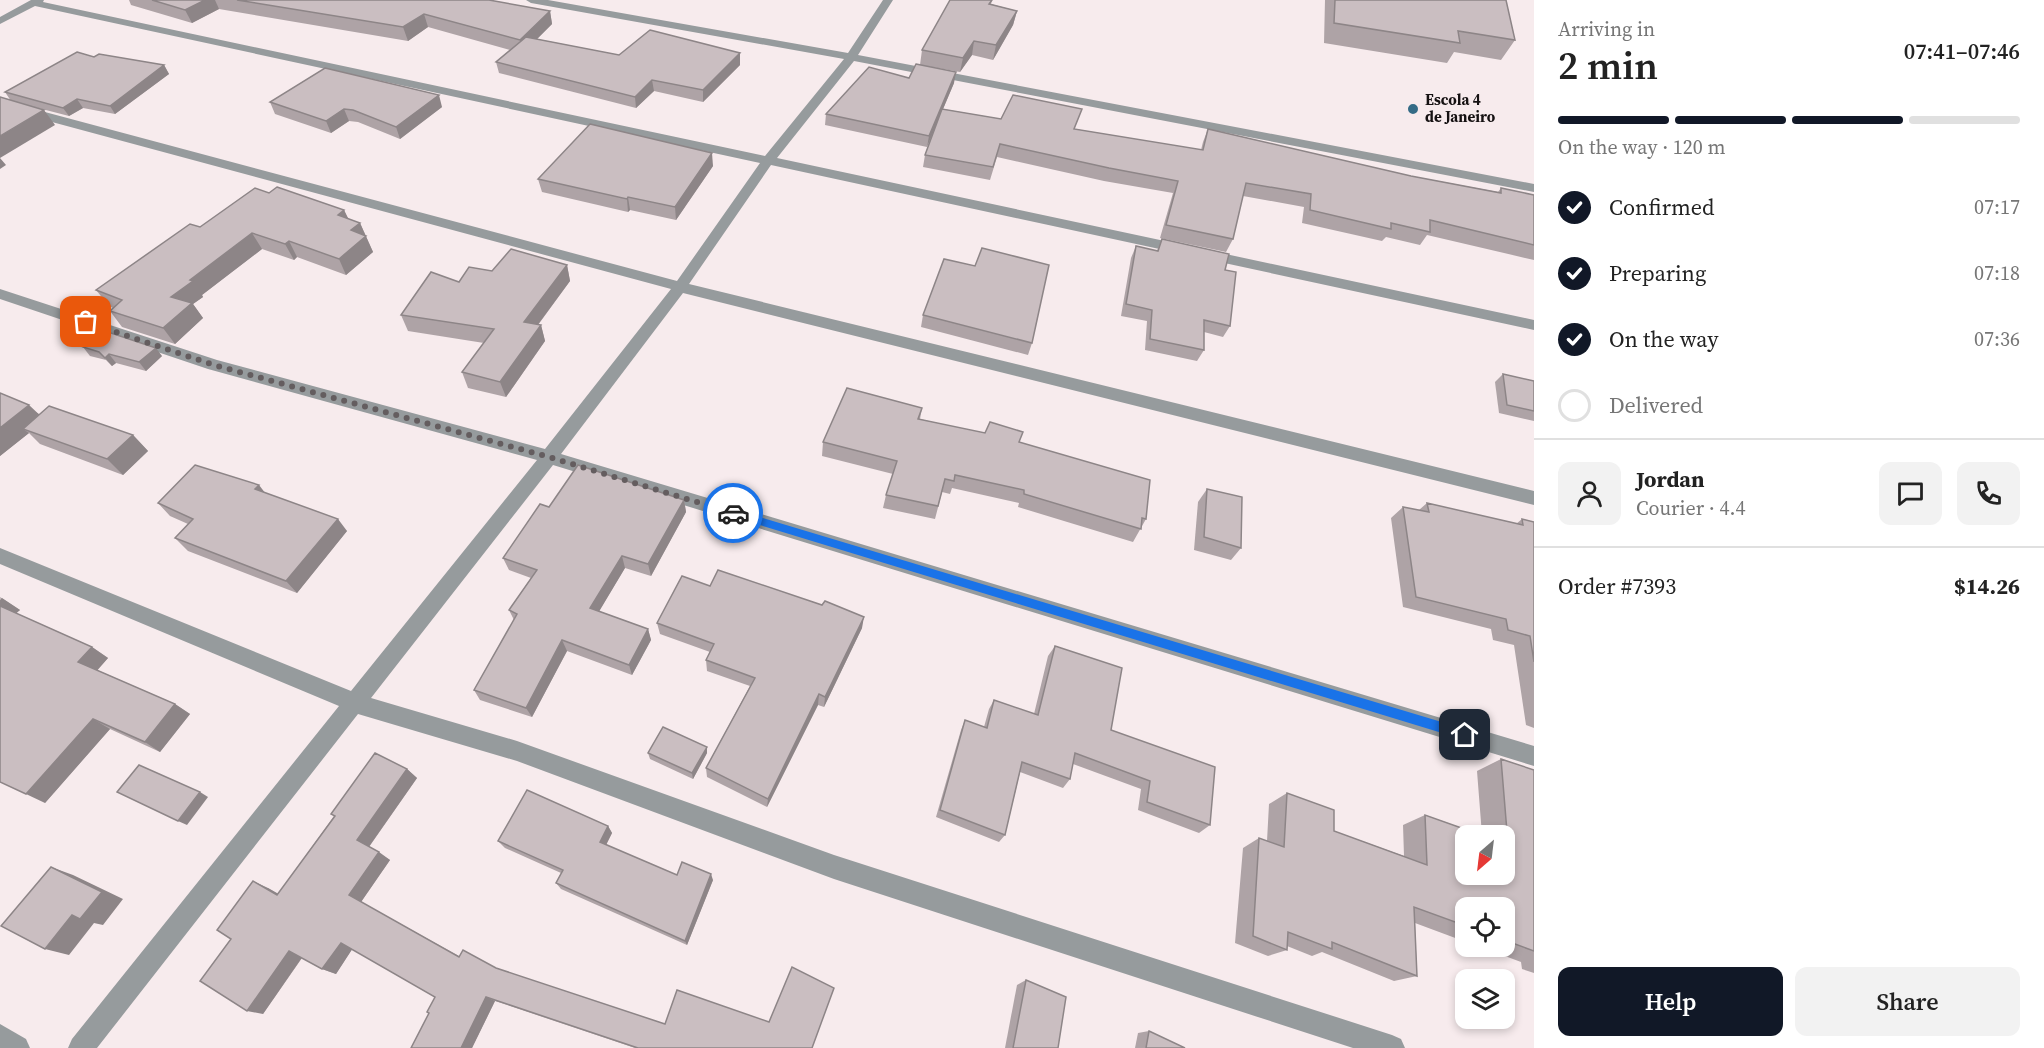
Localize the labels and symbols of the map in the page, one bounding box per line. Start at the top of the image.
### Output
place label: Escola 4 de Janeiro [1425,89,1496,127]
marker: Escola 4 de Janeiro [1406,102,1420,116]
pin [60,296,111,347]
courier [703,483,763,543]
pin [1439,709,1490,760]
north arrow [1455,825,1515,885]

